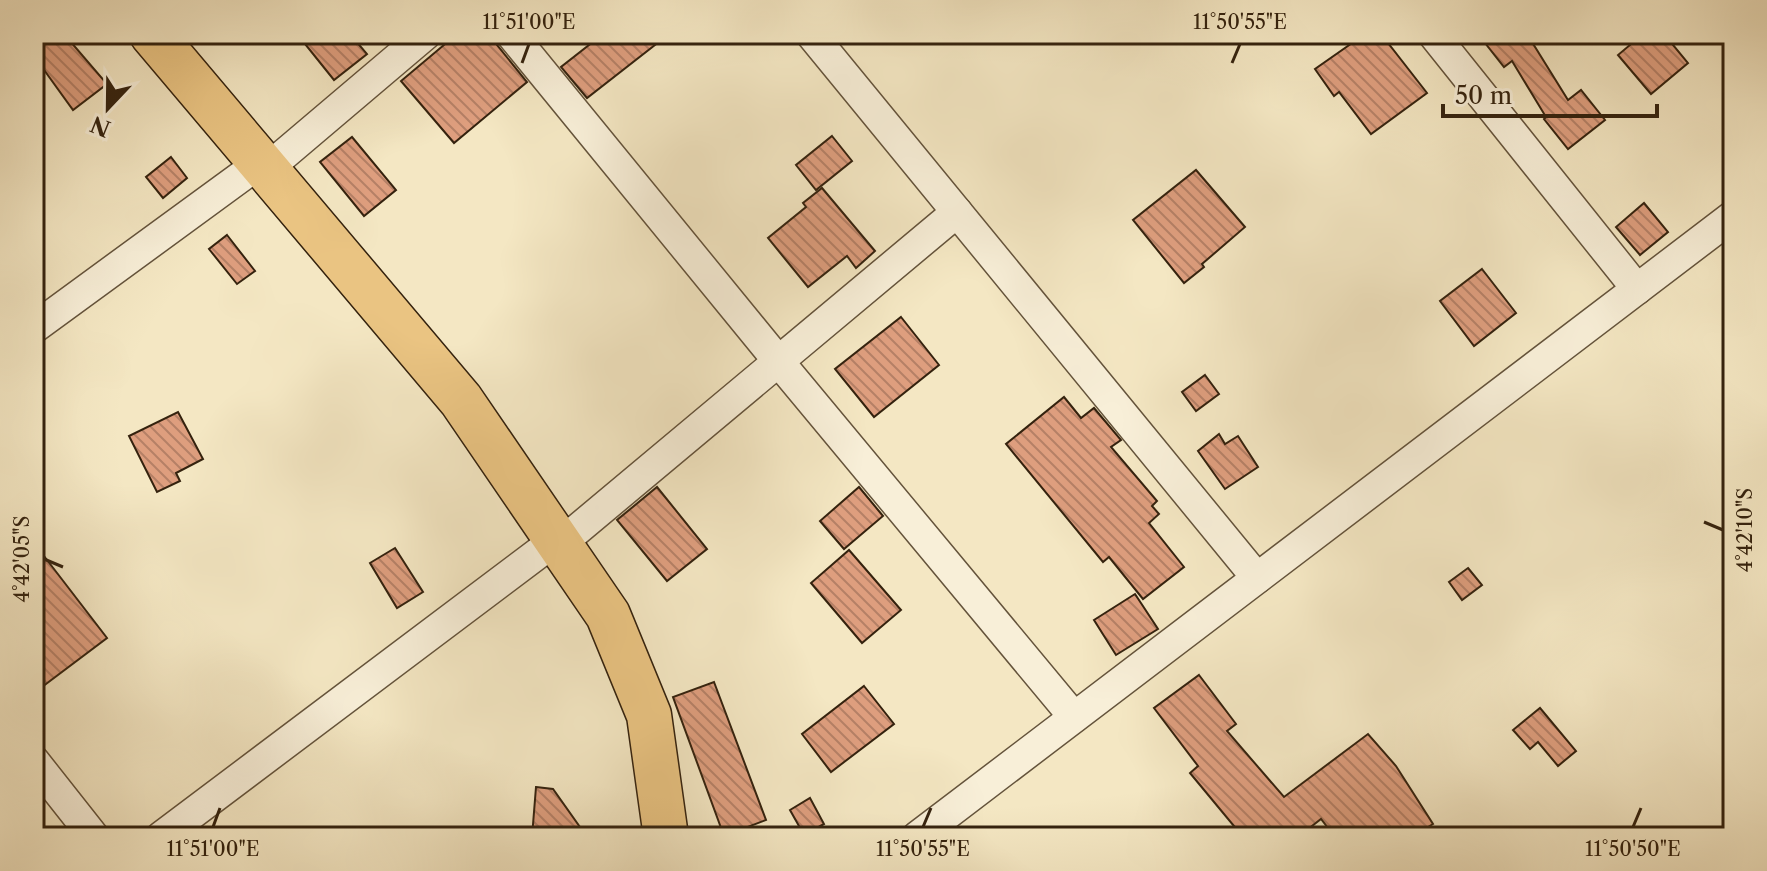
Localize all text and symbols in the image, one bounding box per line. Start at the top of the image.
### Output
text: 11°51'00"E [482,10,576,34]
text: 11°50'55"E [1193,10,1287,34]
north arrow [68,68,148,148]
scale bar [1443,68,1657,118]
text: 50 m [1455,81,1512,110]
text: N [87,110,115,142]
text: 4°42'10"S [1733,488,1757,572]
text: 4°42'05"S [10,516,34,602]
text: 11°51'00"E [166,837,260,861]
text: 11°50'55"E [876,837,970,861]
text: 11°50'50"E [1585,837,1681,861]

